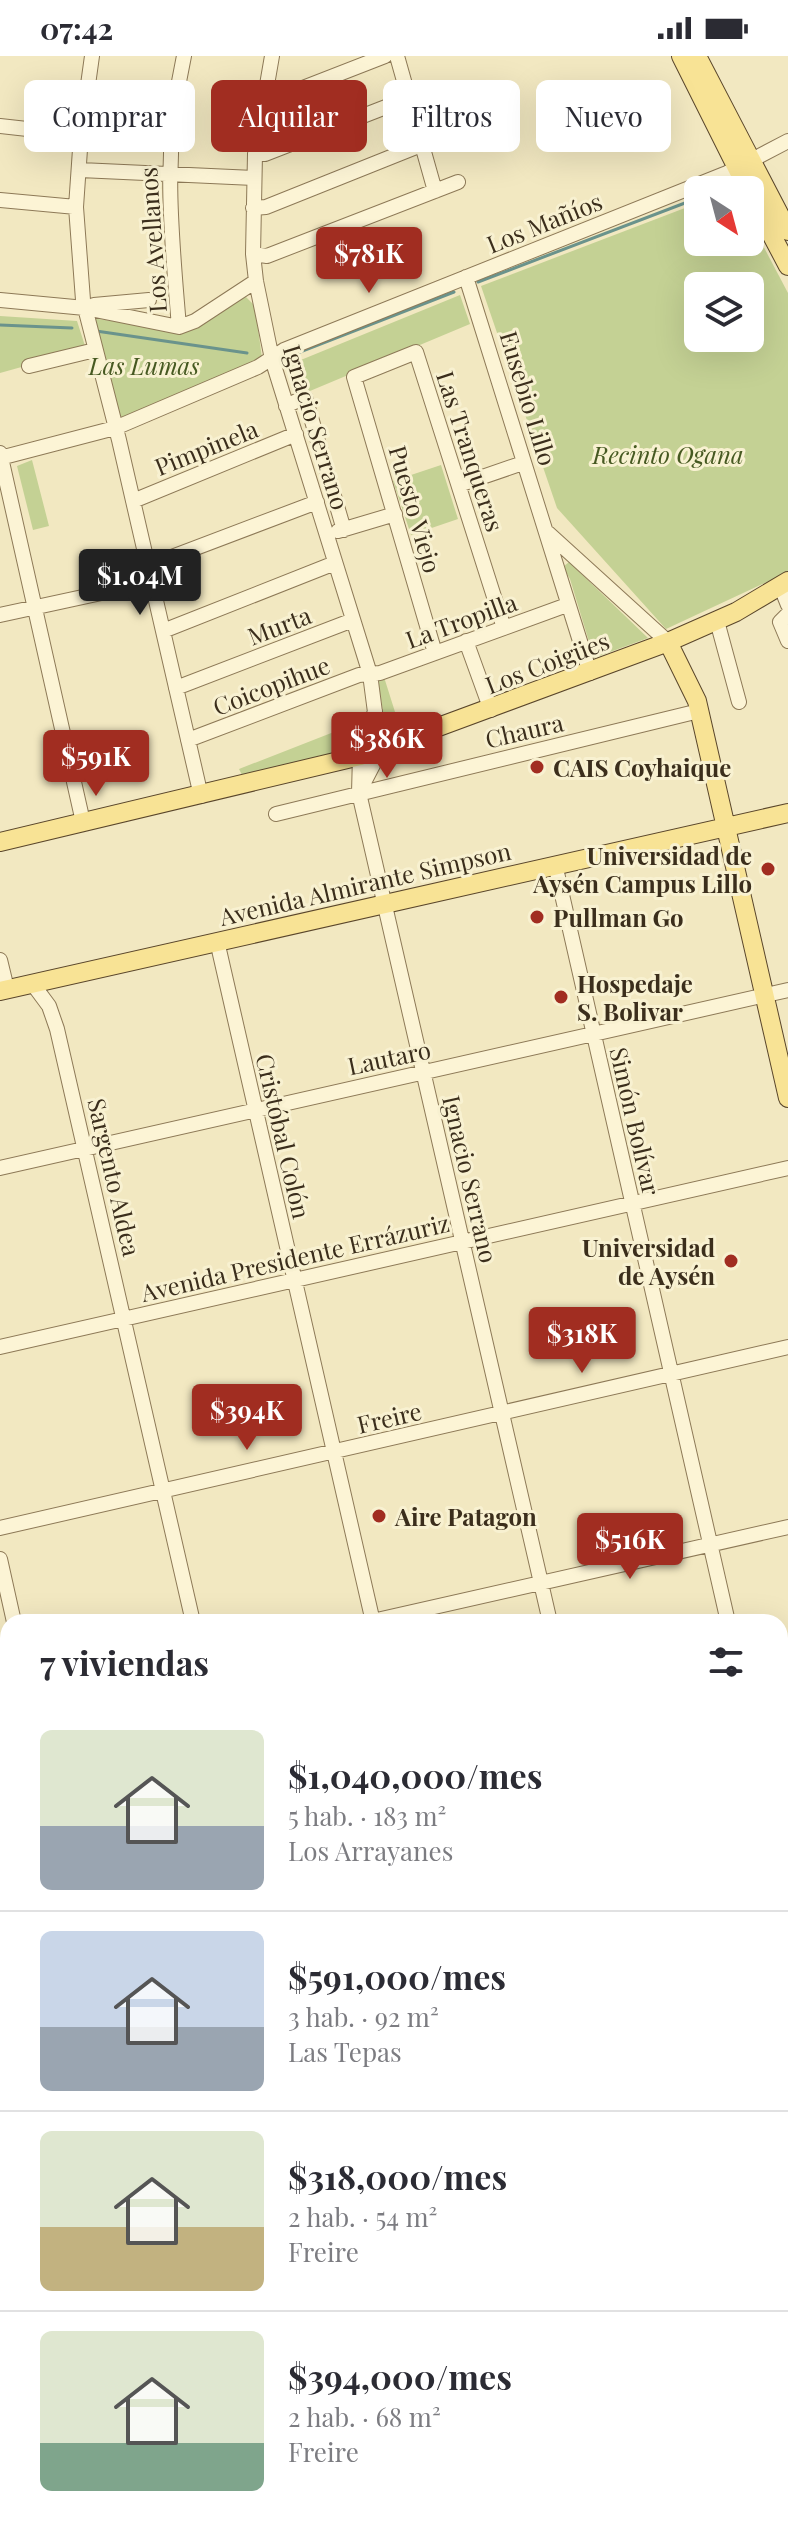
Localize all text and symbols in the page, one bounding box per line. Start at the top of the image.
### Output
text: 07:42 [40,8,113,48]
chip: Comprar [24,80,195,152]
chip: Alquilar [211,80,367,152]
chip: Filtros [383,80,520,152]
chip: Nuevo [536,80,671,152]
street label: Los Avellanos [131,166,173,314]
north arrow [684,176,764,256]
map controls [684,176,764,352]
street label: Los Mañíos [481,184,607,260]
pin: $781K [313,227,425,295]
text: $781K [334,235,404,270]
button: layers [684,272,764,352]
street label: Eusebio Lillo [493,327,565,469]
street label: Ignacio Serrano [277,341,357,513]
park label: Las Lumas [88,349,199,381]
street label: Las Tranqueras [430,367,512,535]
street label: Pimpinela [150,412,262,482]
park label: Recinto Ogana [592,438,743,470]
street label: Puesto Viejo [383,442,449,576]
pin: $1.04M [75,549,205,617]
text: $1.04M [97,557,183,592]
street label: La Tropilla [401,585,521,655]
street label: Murta [243,598,315,652]
street label: Los Coigües [481,624,613,700]
street label: Coicopihue [208,648,334,722]
street label: Chaura [482,705,566,754]
pin: $386K [331,712,443,780]
text: $386K [349,720,425,755]
pin: $591K [40,730,152,798]
text: $591K [61,738,131,773]
place label: CAIS Coyhaique [553,751,731,783]
marker: CAIS Coyhaique [528,758,546,776]
street label: Avenida Almirante Simpson [215,834,514,932]
place label: Universidad de Aysén Campus Lillo [532,839,752,899]
marker: Universidad de Aysén Campus Lillo [759,860,777,878]
place label: Pullman Go [553,901,684,933]
marker: Pullman Go [528,908,546,926]
place label: Hospedaje S. Bolivar [577,967,693,1027]
marker: Hospedaje S. Bolivar [552,988,570,1006]
street label: Lautaro [345,1033,433,1081]
street label: Simón Bolívar [603,1044,669,1198]
street label: Cristóbal Colón [249,1050,319,1222]
street label: Ignacio Serrano [436,1092,506,1266]
street label: Sargento Aldea [81,1095,149,1259]
street label: Avenida Presidente Errázuriz [137,1206,452,1308]
place label: Universidad de Aysén [582,1231,715,1291]
marker: Universidad de Aysén [722,1252,740,1270]
pin: $318K [526,1307,638,1375]
text: $318K [547,1315,617,1350]
pin: $394K [191,1384,303,1452]
text: $394K [210,1392,284,1427]
street label: Freire [354,1394,424,1440]
place label: Aire Patagon [394,1500,537,1532]
marker: Aire Patagon [370,1507,388,1525]
pin: $516K [574,1513,686,1581]
text: $516K [595,1521,665,1556]
text: 7 viviendas [40,1639,209,1685]
icon: filters [704,1640,748,1684]
text: $1,040,000/mes [288,1752,542,1798]
icon: home [104,1762,200,1858]
text: 5 hab. · 183 m² [288,1798,446,1833]
text: Los Arrayanes [288,1833,453,1868]
text: $591,000/mes [288,1953,506,1999]
icon: home [104,1963,200,2059]
text: 3 hab. · 92 m² [288,1999,439,2034]
text: Las Tepas [288,2034,402,2069]
text: $318,000/mes [288,2153,507,2199]
icon: home [104,2163,200,2259]
text: 2 hab. · 54 m² [288,2199,437,2234]
text: Freire [288,2234,359,2269]
text: $394,000/mes [288,2353,512,2399]
icon: home [104,2363,200,2459]
text: 2 hab. · 68 m² [288,2399,441,2434]
text: Freire [288,2434,359,2469]

